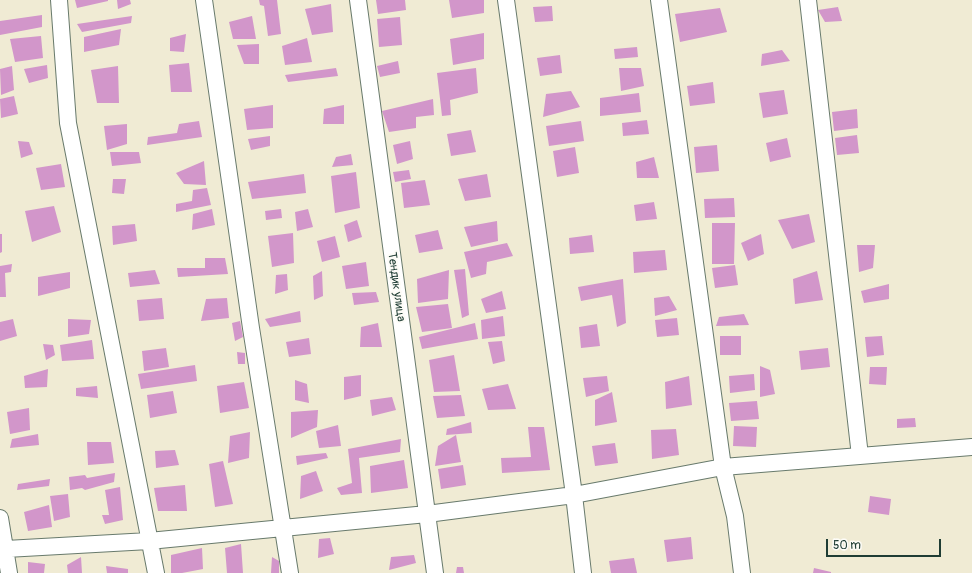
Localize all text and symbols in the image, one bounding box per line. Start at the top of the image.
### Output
street label: Тендик улица [384,251,408,323]
scale bar [828,531,943,557]
text: 50 m [833,538,861,553]

